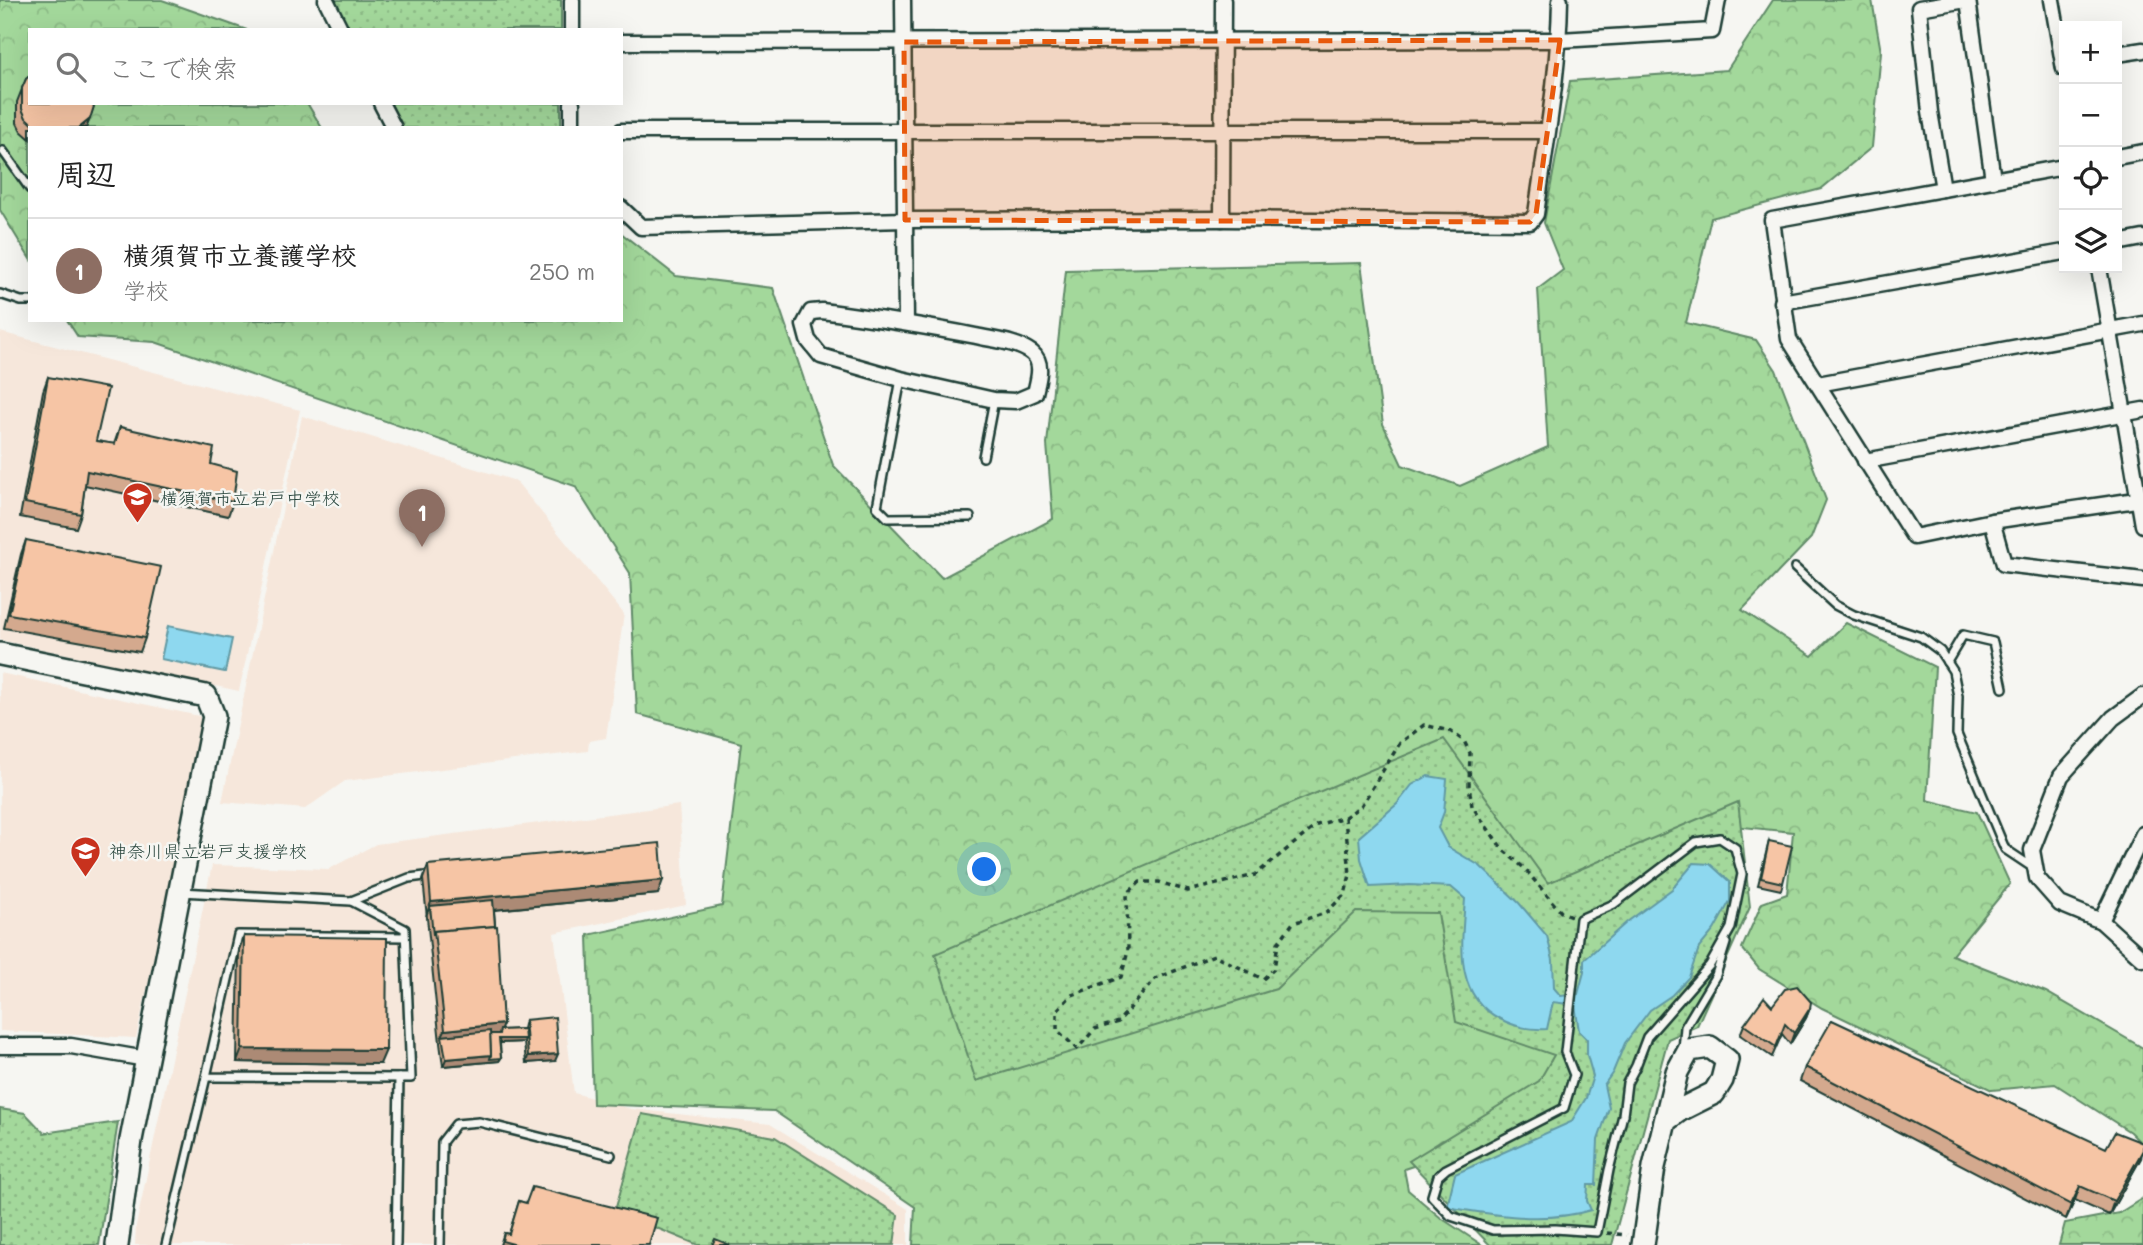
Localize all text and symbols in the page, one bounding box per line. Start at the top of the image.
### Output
map controls [2059,21,2122,273]
button: + [2059,21,2122,84]
search box [28,28,623,105]
icon: search [52,48,90,86]
text: ここで検索 [108,51,238,85]
button: − [2059,84,2122,147]
button: locate [2059,147,2122,210]
text: 周辺 [56,153,116,193]
button: layers [2059,210,2122,273]
text: 横須賀市立養護学校 [123,238,357,272]
text: 1 [74,256,84,286]
text: 250 m [529,256,595,286]
text: 学校 [123,275,169,305]
school or university icon: 横須賀市立岩戸中学校 [120,481,154,525]
place label: 横須賀市立岩戸中学校 [160,486,340,510]
pin: 1 [399,489,445,547]
school or university icon: 神奈川県立岩戸支援学校 [69,834,103,878]
place label: 神奈川県立岩戸支援学校 [109,839,307,863]
your location [967,852,1001,886]

